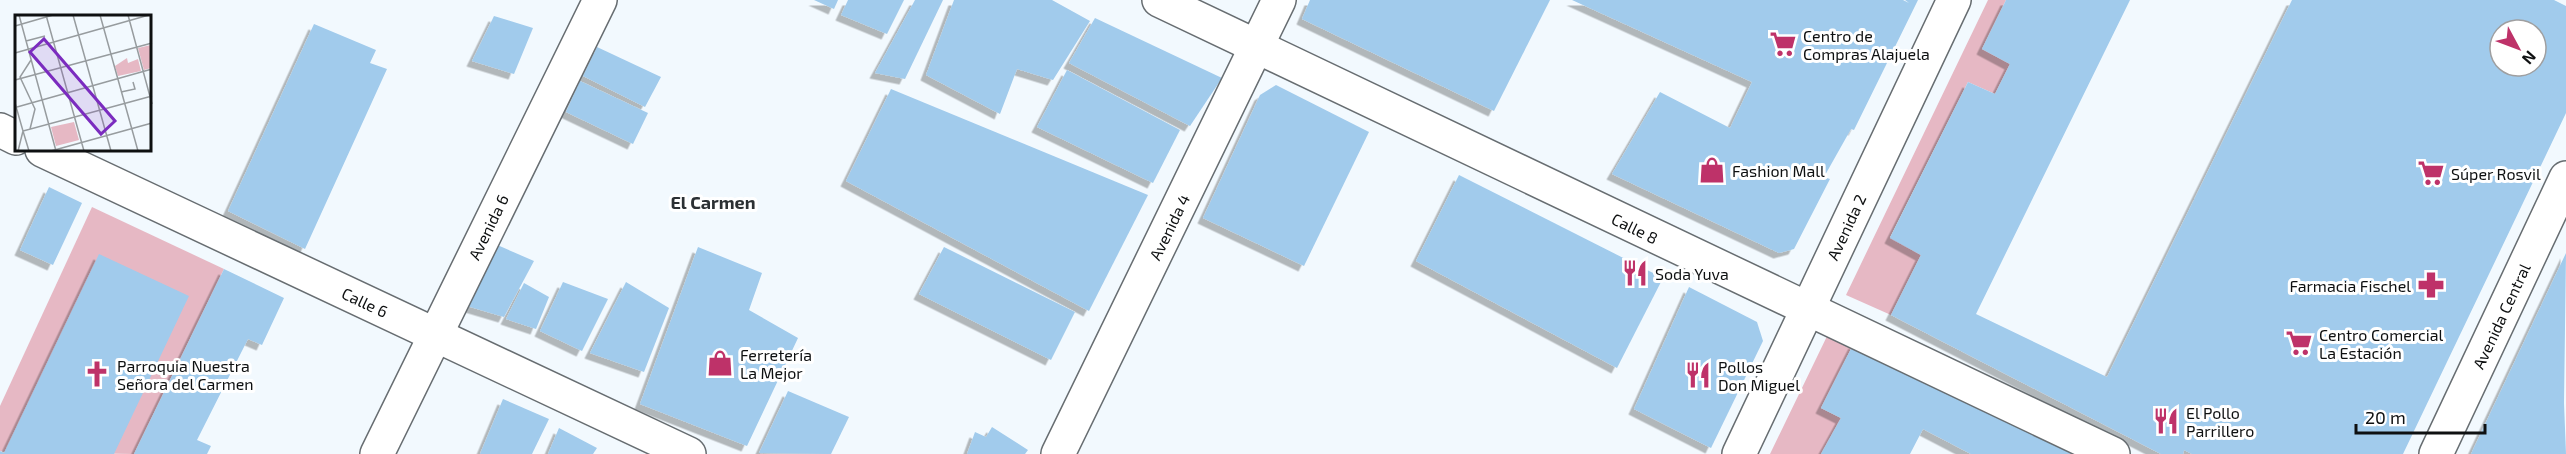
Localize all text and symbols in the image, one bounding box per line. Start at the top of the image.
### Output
inset map [15,15,152,152]
north arrow [2488,18,2548,78]
place label: Centro de Compras Alajuela [1803,26,1930,64]
supermarket icon: Centro de Compras Alajuela [1768,29,1798,59]
text: N [2519,48,2541,69]
shop icon: Fashion Mall [1697,155,1727,185]
supermarket icon: Súper Rosvil [2416,158,2446,188]
place label: Fashion Mall [1732,161,1825,180]
place label: Súper Rosvil [2451,164,2541,183]
street label: Avenida 6 [464,191,512,263]
district label: El Carmen [670,191,756,213]
street label: Avenida 4 [1145,191,1193,263]
street label: Avenida 2 [1823,191,1869,263]
street label: Calle 8 [1609,209,1661,247]
restaurant icon: Soda Yuva [1620,258,1650,288]
street label: Avenida Central [2468,260,2534,372]
place label: Soda Yuva [1655,264,1729,283]
pharmacy icon: Farmacia Fischel [2416,270,2446,300]
place label: Farmacia Fischel [2289,276,2411,295]
street label: Calle 6 [339,283,391,321]
place label: Centro Comercial La Estación [2319,325,2444,362]
supermarket icon: Centro Comercial La Estación [2284,328,2314,358]
place label: Ferretería La Mejor [740,345,812,383]
shop icon: Ferretería La Mejor [705,348,735,378]
place label: Parroquia Nuestra Señora del Carmen [117,356,254,393]
place label: Pollos Don Miguel [1718,357,1800,394]
church icon: Parroquia Nuestra Señora del Carmen [82,359,112,389]
restaurant icon: Pollos Don Miguel [1683,360,1713,390]
scale bar [2356,397,2485,435]
place label: El Pollo Parrillero [2186,403,2254,440]
restaurant icon: El Pollo Parrillero [2151,406,2181,436]
text: 20 m [2365,406,2406,428]

